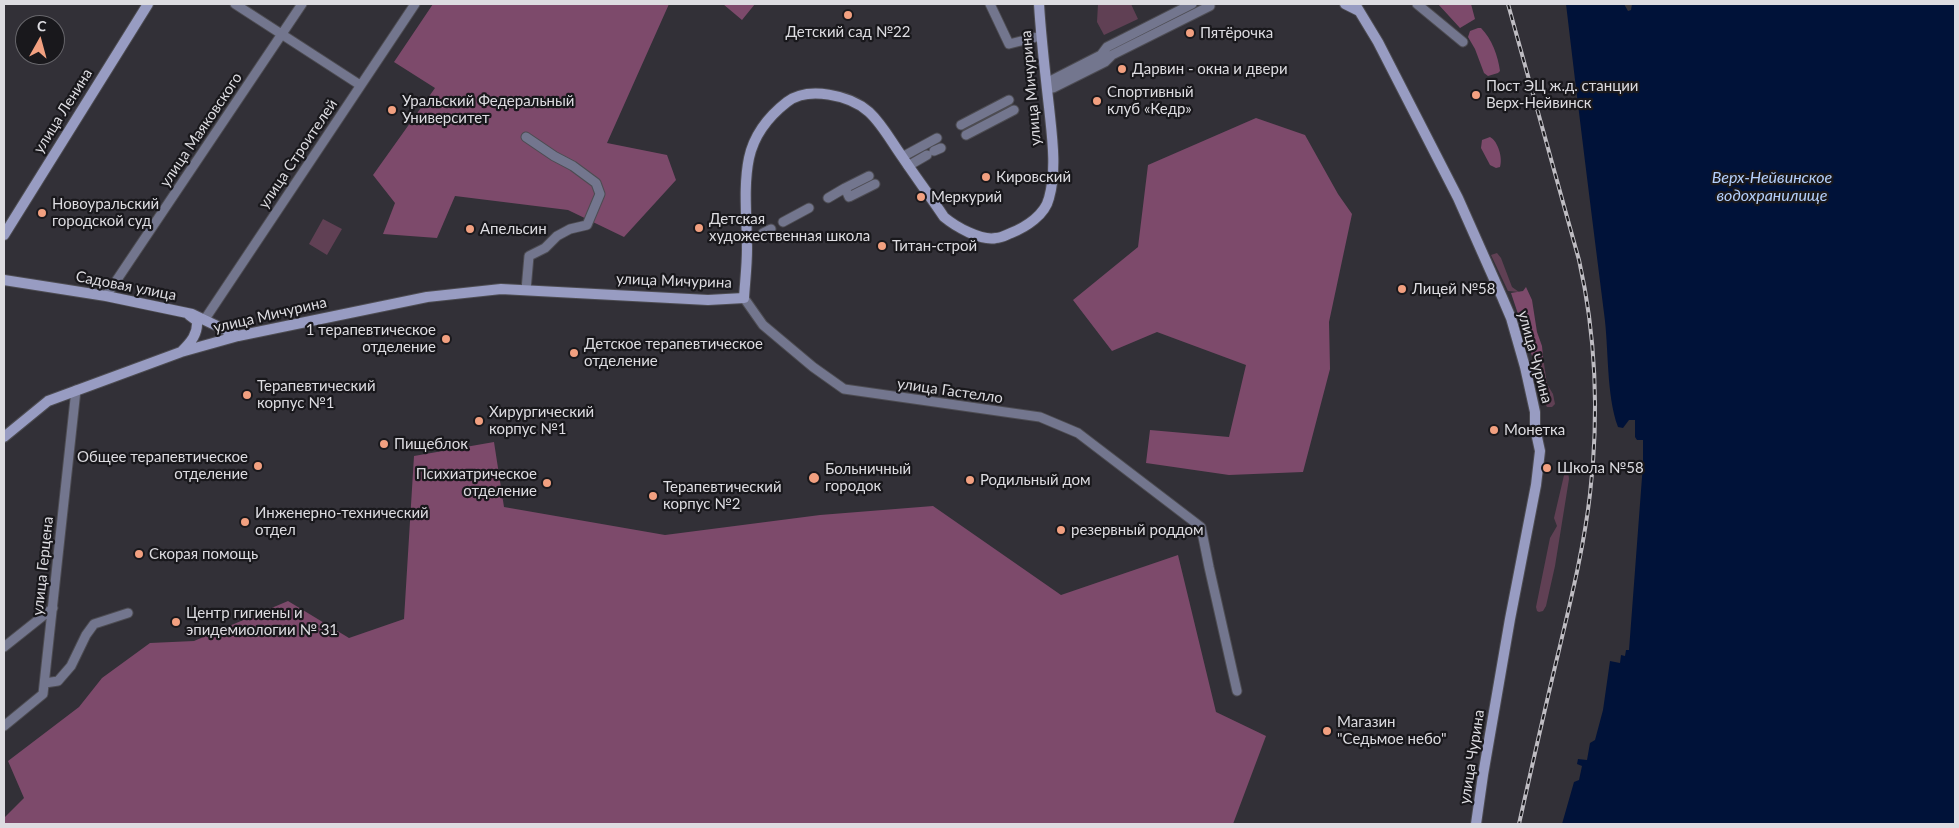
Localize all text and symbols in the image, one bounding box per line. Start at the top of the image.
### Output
marker: Детский сад №22 [842,9,854,21]
north arrow [15,15,65,65]
text: С [36,17,47,35]
place label: Детский сад №22 [786,23,910,41]
place label: Пятёрочка [1200,24,1273,42]
marker: Пятёрочка [1184,27,1196,39]
street label: улица Мичурина [1017,30,1045,146]
place label: Дарвин - окна и двери [1132,60,1288,78]
marker: Дарвин - окна и двери [1116,63,1128,75]
street label: улица Ленина [30,65,96,157]
street label: улица Маяковского [156,69,246,191]
place label: Пост ЭЦ ж.д. станции Верх-Нейвинск [1486,77,1638,112]
place label: Спортивный клуб «Кедр» [1107,83,1194,118]
marker: Пост ЭЦ ж.д. станции Верх-Нейвинск [1470,89,1482,101]
place label: Уральский Федеральный Университет [402,92,574,127]
marker: Спортивный клуб «Кедр» [1091,95,1103,107]
street label: улица Строителей [255,96,341,212]
marker: Уральский Федеральный Университет [386,104,398,116]
place label: Кировский [996,168,1071,186]
water label: Верх-Нейвинское водохранилище [1712,168,1832,206]
marker: Кировский [980,171,992,183]
place label: Меркурий [931,188,1002,206]
marker: Меркурий [915,191,927,203]
place label: Новоуральский городской суд [52,195,159,230]
marker: Новоуральский городской суд [36,207,48,219]
place label: Детская художественная школа [709,210,870,245]
place label: Апельсин [480,220,547,238]
marker: Детская художественная школа [693,222,705,234]
marker: Апельсин [464,223,476,235]
place label: Титан-строй [892,237,977,255]
marker: Титан-строй [876,240,888,252]
street label: Садовая улица [74,267,178,305]
street label: улица Мичурина [616,270,732,292]
place label: Лицей №58 [1412,280,1495,298]
marker: Лицей №58 [1396,283,1408,295]
street label: улица Мичурина [212,293,328,337]
street label: улица Чурина [1514,309,1556,405]
place label: 1 терапевтическое отделение [306,321,436,356]
marker: 1 терапевтическое отделение [440,333,452,345]
place label: Детское терапевтическое отделение [584,335,763,370]
marker: Детское терапевтическое отделение [568,347,580,359]
street label: улица Гастелло [896,375,1004,407]
place label: Терапевтический корпус №1 [257,377,376,412]
marker: Терапевтический корпус №1 [241,389,253,401]
place label: Хирургический корпус №1 [489,403,594,438]
marker: Хирургический корпус №1 [473,415,485,427]
place label: Монетка [1504,421,1565,439]
marker: Монетка [1488,424,1500,436]
place label: Пищеблок [394,435,468,453]
marker: Пищеблок [378,438,390,450]
place label: Общее терапевтическое отделение [77,448,248,483]
place label: Школа №58 [1557,459,1644,477]
marker: Общее терапевтическое отделение [252,460,264,472]
place label: Больничный городок [825,460,911,495]
marker: Школа №58 [1541,462,1553,474]
place label: Психиатрическое отделение [416,465,537,500]
marker: Больничный городок [807,471,821,485]
place label: Родильный дом [980,471,1091,489]
marker: Родильный дом [964,474,976,486]
marker: Психиатрическое отделение [541,477,553,489]
place label: Терапевтический корпус №2 [663,478,782,513]
marker: Терапевтический корпус №2 [647,490,659,502]
place label: Инженерно-технический отдел [255,504,429,539]
street label: улица Герцена [29,516,57,616]
marker: Инженерно-технический отдел [239,516,251,528]
place label: резервный роддом [1071,521,1204,539]
marker: резервный роддом [1055,524,1067,536]
place label: Скорая помощь [149,545,258,563]
marker: Скорая помощь [133,548,145,560]
place label: Центр гигиены и эпидемиологии № 31 [186,604,338,639]
marker: Центр гигиены и эпидемиологии № 31 [170,616,182,628]
street label: улица Чурина [1456,709,1488,805]
place label: Магазин "Седьмое небо" [1337,713,1446,748]
marker: Магазин "Седьмое небо" [1321,725,1333,737]

